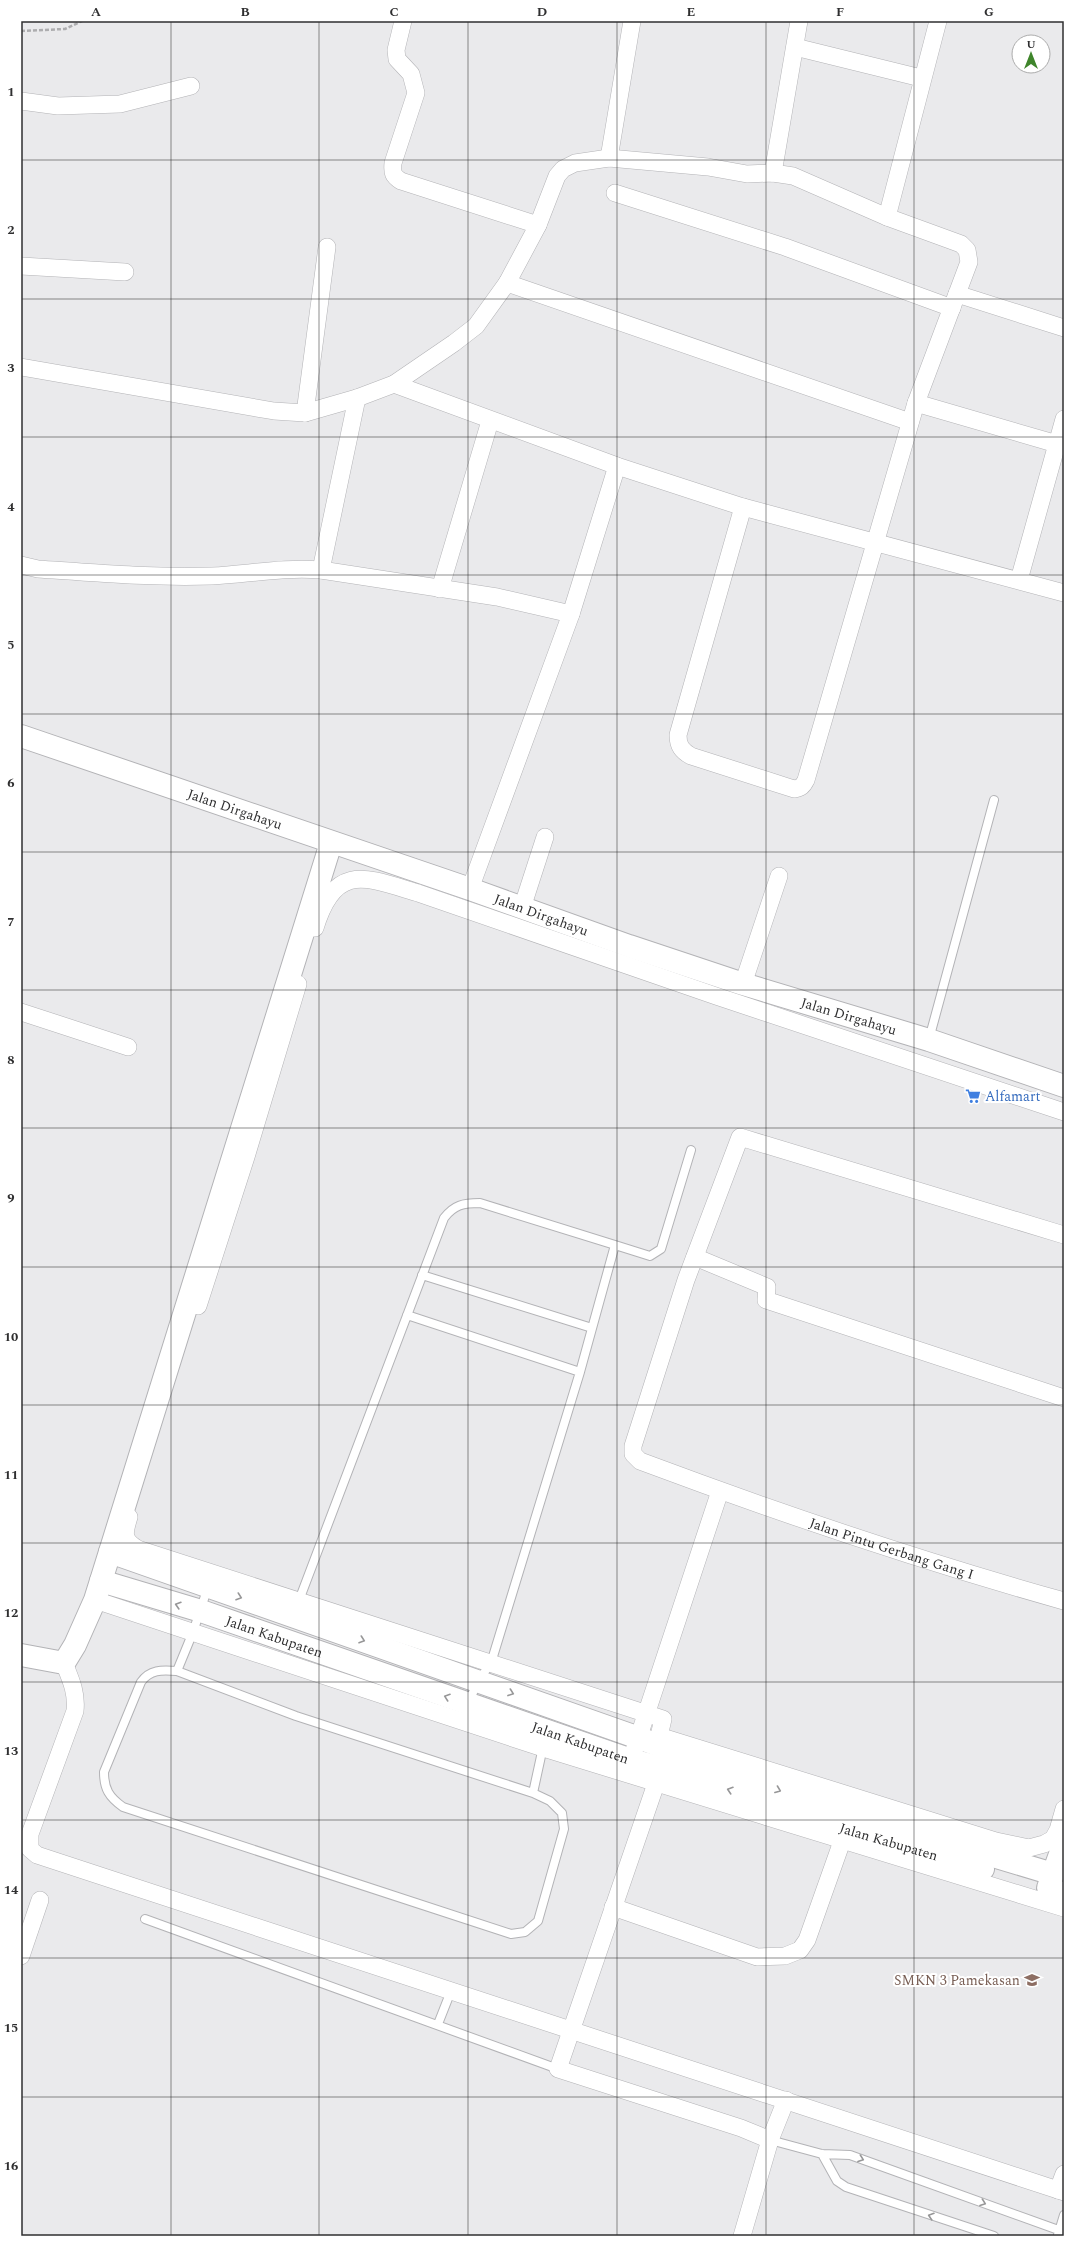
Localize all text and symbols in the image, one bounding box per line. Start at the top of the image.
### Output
text: A [91,2,101,22]
text: B [240,2,250,22]
text: C [389,2,399,22]
text: D [537,2,547,22]
text: E [687,2,696,22]
text: F [836,2,844,22]
text: G [984,2,994,22]
north arrow [1011,34,1051,74]
text: U [1026,36,1036,53]
text: 1 [7,82,15,102]
text: 2 [7,220,15,240]
text: 3 [7,358,15,378]
text: 4 [7,497,15,517]
text: 5 [7,635,15,655]
text: 6 [7,773,15,793]
street label: Jalan Dirgahayu [185,783,285,835]
street label: Jalan Dirgahayu [491,888,591,942]
text: 7 [7,912,15,932]
street label: Jalan Dirgahayu [798,992,899,1041]
text: 8 [7,1050,15,1070]
place label: Alfamart [985,1086,1040,1107]
supermarket icon: Alfamart [964,1087,982,1105]
text: 9 [7,1188,15,1208]
text: 10 [4,1327,18,1347]
text: 11 [4,1465,18,1485]
street label: Jalan Pintu Gerbang Gang I [806,1512,976,1585]
one-way arrow [236,1592,243,1601]
one-way arrow [175,1601,182,1610]
text: 12 [4,1603,18,1623]
street label: Jalan Kabupaten [223,1610,326,1663]
one-way arrow [358,1635,365,1644]
one-way arrow [507,1688,514,1697]
one-way arrow [443,1693,450,1702]
street label: Jalan Kabupaten [529,1716,632,1770]
text: 13 [4,1741,18,1761]
one-way arrow [774,1785,781,1793]
one-way arrow [726,1787,733,1795]
street label: Jalan Kabupaten [837,1818,940,1866]
text: 14 [4,1880,19,1900]
place label: SMKN 3 Pamekasan [894,1970,1020,1991]
school or university icon: SMKN 3 Pamekasan [1023,1971,1041,1989]
text: 15 [4,2018,18,2038]
one-way arrow [857,2154,864,2162]
text: 16 [4,2156,18,2176]
one-way arrow [979,2198,986,2207]
one-way arrow [927,2212,934,2221]

